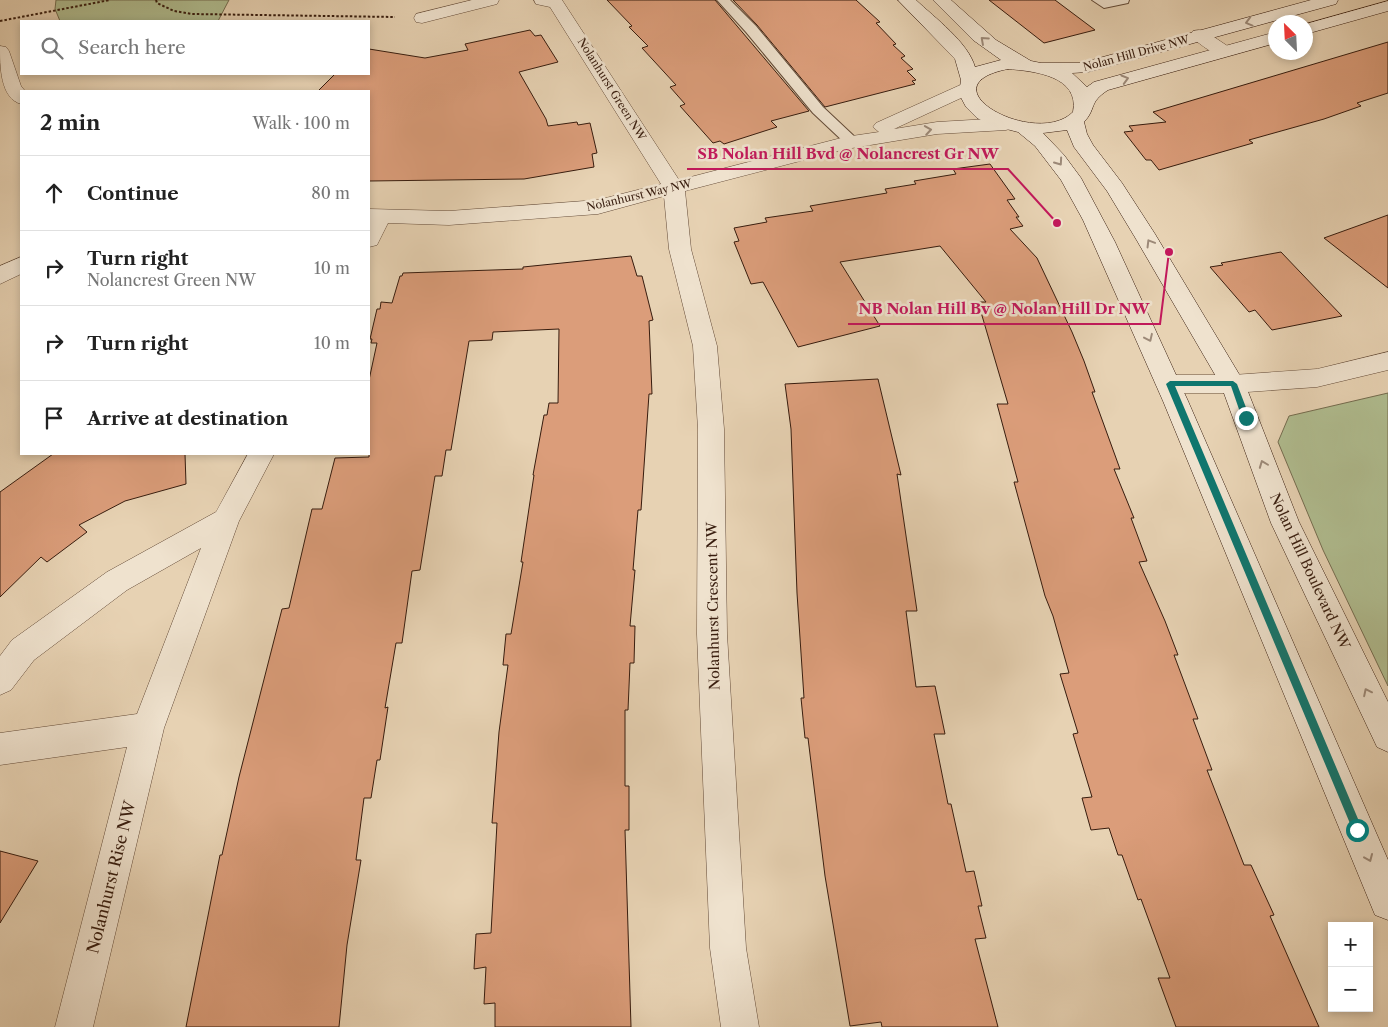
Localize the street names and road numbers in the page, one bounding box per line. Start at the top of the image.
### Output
street label: Nolan Hill Drive NW [1081,32,1192,74]
street label: Nolanhurst Green NW [575,35,650,144]
street label: Nolanhurst Way NW [585,176,694,214]
street label: Nolan Hill Boulevard NW [1266,490,1354,653]
street label: Nolanhurst Crescent NW [703,521,723,690]
street label: Nolanhurst Rise NW [82,798,140,955]

